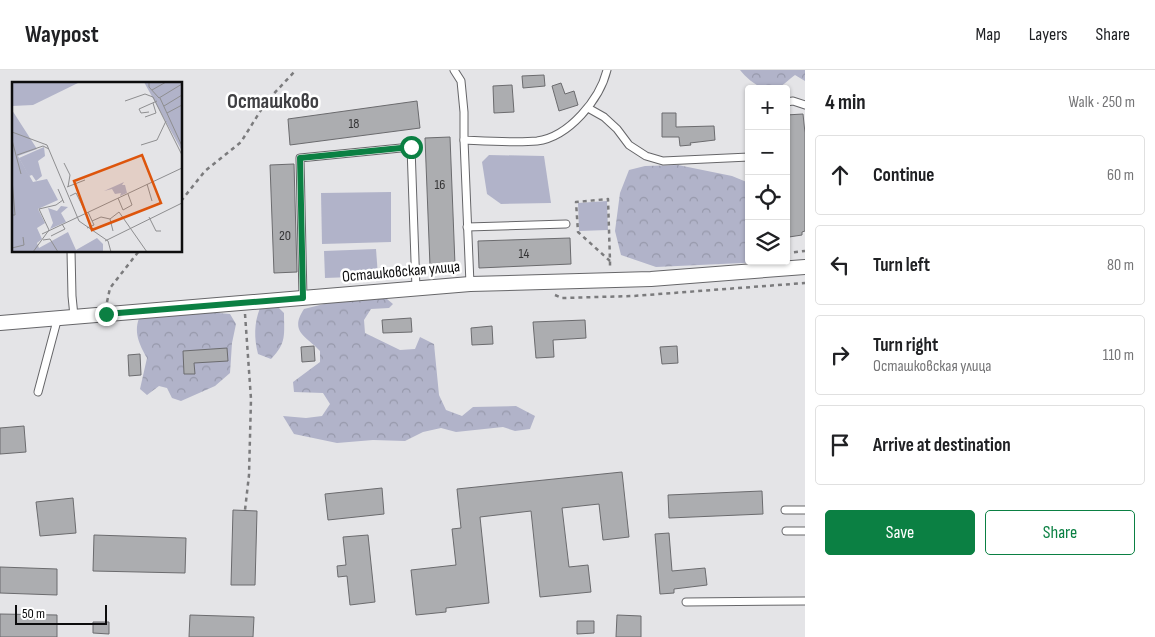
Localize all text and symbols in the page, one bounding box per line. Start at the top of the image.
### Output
text: Waypost [25,20,99,49]
text: Map [976,24,1001,45]
text: Layers [1029,24,1068,45]
text: Share [1096,24,1130,45]
inset map [12,82,182,252]
map controls [745,85,790,265]
button: + [745,85,790,130]
district label: Осташково [227,89,319,114]
text: 4 min [825,90,866,115]
text: Walk · 250 m [1069,93,1135,112]
house number: 18 [348,115,360,132]
button: − [745,130,790,175]
route start [400,136,423,159]
icon: ahead [826,161,854,189]
text: Continue [873,164,934,187]
text: 60 m [1107,166,1134,185]
button: locate [745,175,790,220]
house number: 16 [434,176,446,193]
button: layers [745,220,790,265]
house number: 20 [279,227,291,244]
house number: 14 [519,245,530,262]
icon: left [826,251,854,279]
text: Turn left [873,254,930,277]
text: 80 m [1107,256,1134,275]
street label: Осташковская улица [341,257,461,287]
route end [95,303,118,326]
text: Turn right [873,334,938,357]
icon: right [826,341,854,369]
text: 110 m [1103,346,1134,365]
text: Осташковская улица [873,357,991,376]
icon: arrive [826,431,854,459]
text: Arrive at destination [873,434,1011,457]
button: Save [825,510,975,555]
button: Share [985,510,1135,555]
scale bar [15,602,108,625]
text: 50 m [22,605,45,622]

